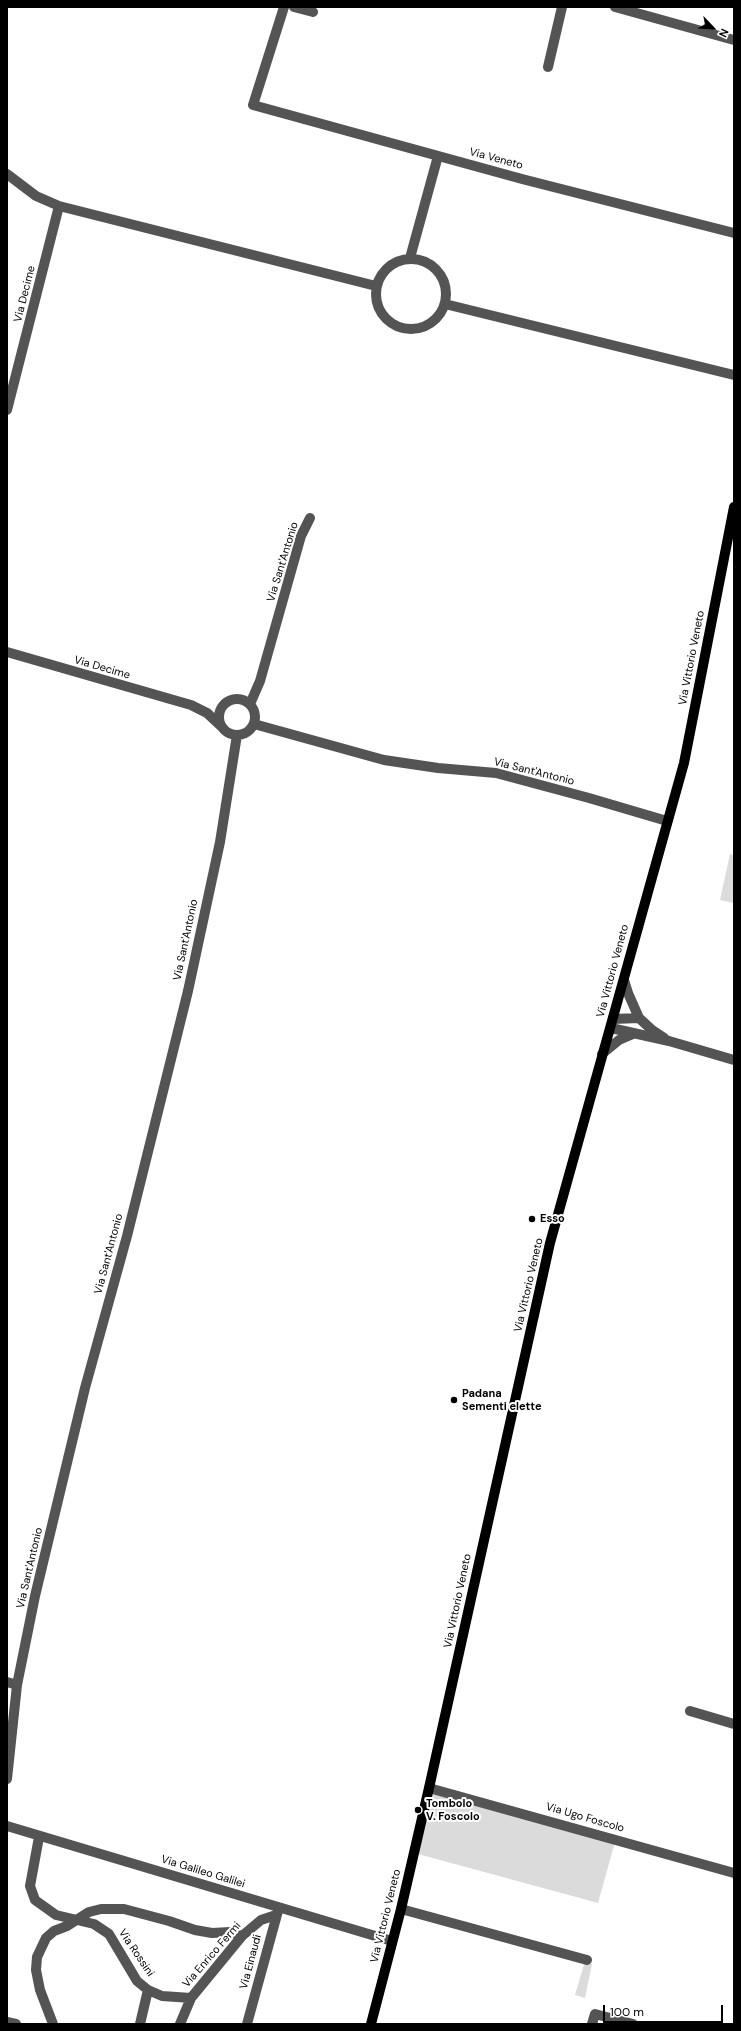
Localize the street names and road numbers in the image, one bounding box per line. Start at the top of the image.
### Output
street label: Via Veneto [468,146,524,172]
street label: Via Decime [12,264,38,324]
street label: Via Sant'Antonio [265,521,301,603]
street label: Via Vittorio Veneto [676,610,708,706]
street label: Via Decime [72,654,132,682]
street label: Via Sant'Antonio [492,756,576,788]
street label: Via Sant'Antonio [171,898,201,982]
street label: Via Vittorio Veneto [594,923,632,1019]
street label: Via Sant'Antonio [92,1212,126,1296]
street label: Via Vittorio Veneto [512,1237,546,1333]
street label: Via Sant'Antonio [14,1526,46,1610]
street label: Via Vittorio Veneto [442,1553,474,1649]
street label: Via Ugo Foscolo [544,1800,626,1836]
street label: Via Galileo Galilei [159,1853,247,1891]
street label: Via Vittorio Veneto [368,1868,404,1964]
street label: Via Enrico Fermi [180,1920,244,1990]
street label: Via Rossini [115,1927,157,1979]
street label: Via Einaudi [237,1933,265,1991]

